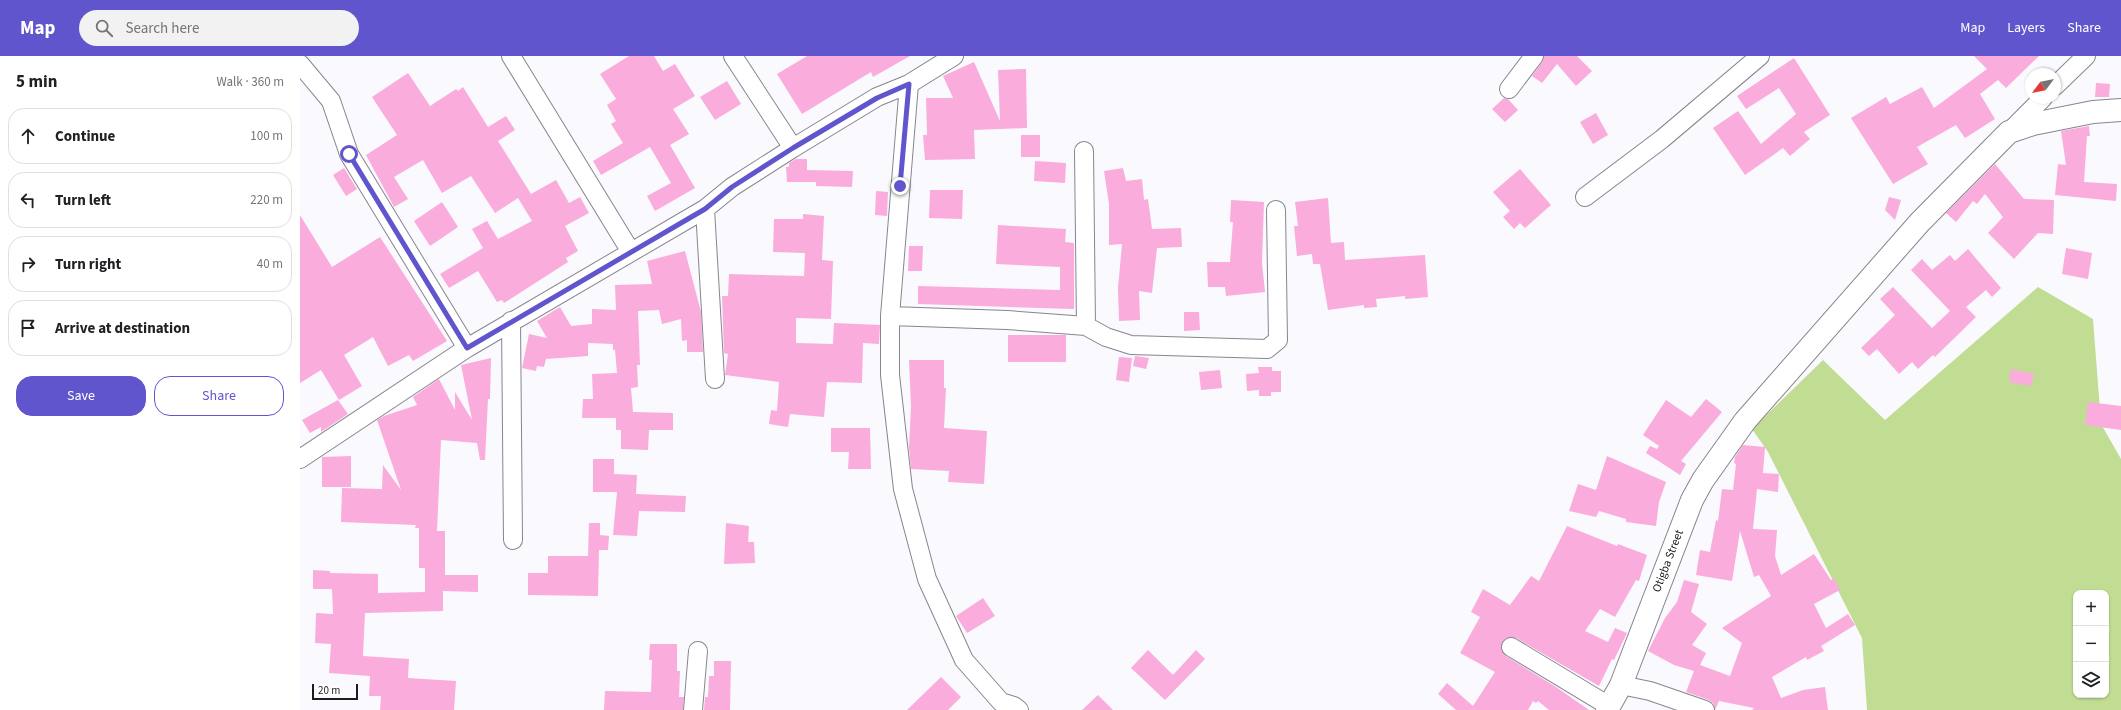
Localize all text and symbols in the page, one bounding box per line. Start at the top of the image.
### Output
search box [79,10,359,46]
text: Map [20,15,55,42]
icon: search [93,17,115,39]
text: Search here [125,18,199,39]
text: Map [1960,18,1985,38]
text: Layers [2007,18,2045,38]
text: Share [2067,18,2101,38]
north arrow [2025,68,2061,104]
text: 5 min [16,70,57,94]
text: Walk · 360 m [216,73,284,91]
icon: ahead [17,125,39,147]
text: Continue [55,126,115,147]
text: 100 m [250,127,283,145]
route start [340,145,358,163]
route end [891,177,909,195]
icon: left [17,189,39,211]
text: Turn left [55,190,111,211]
text: 220 m [250,191,283,209]
icon: right [17,253,39,275]
text: Turn right [55,254,121,275]
text: 40 m [257,255,283,273]
icon: arrive [17,317,39,339]
text: Arrive at destination [55,318,190,339]
button: Save [16,376,146,416]
button: Share [154,376,284,416]
street label: Otigba Street [1648,527,1688,595]
map controls [2073,590,2109,698]
button: + [2073,590,2109,626]
button: − [2073,626,2109,662]
button: layers [2073,662,2109,698]
scale bar [312,682,358,701]
text: 20 m [318,683,340,698]

